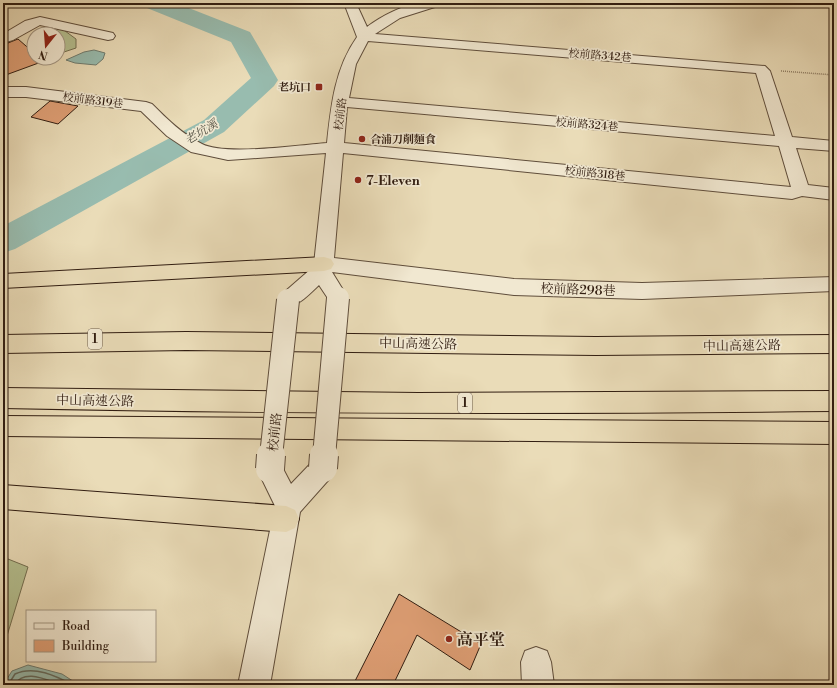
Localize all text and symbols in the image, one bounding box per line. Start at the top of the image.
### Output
north arrow [26,26,66,66]
text: N [37,47,50,63]
street label: 校前路342巷 [568,47,632,65]
place label: 老坑口 [278,81,311,95]
marker: 老坑口 [314,82,324,92]
street label: 校前路319巷 [62,90,124,112]
street label: 校前路 [332,97,350,131]
street label: 校前路324巷 [555,115,619,135]
water label: 老坑溪 [182,116,222,148]
place label: 合浦刀削麵食 [370,133,436,147]
marker: 合浦刀削麵食 [357,134,367,144]
street label: 校前路318巷 [564,164,626,184]
place label: 7-Eleven [366,173,420,189]
marker: 7-Eleven [353,175,363,185]
street label: 校前路298巷 [540,281,616,299]
road number: 1 [88,329,102,349]
street label: 中山高速公路 [379,335,457,353]
street label: 中山高速公路 [703,337,781,355]
street label: 中山高速公路 [56,392,134,410]
road number: 1 [458,393,472,413]
street label: 校前路 [265,412,285,452]
legend [26,610,156,662]
text: Road [62,619,90,634]
place label: 高平堂 [457,630,505,650]
marker: 高平堂 [444,634,454,644]
text: Building [61,639,110,654]

